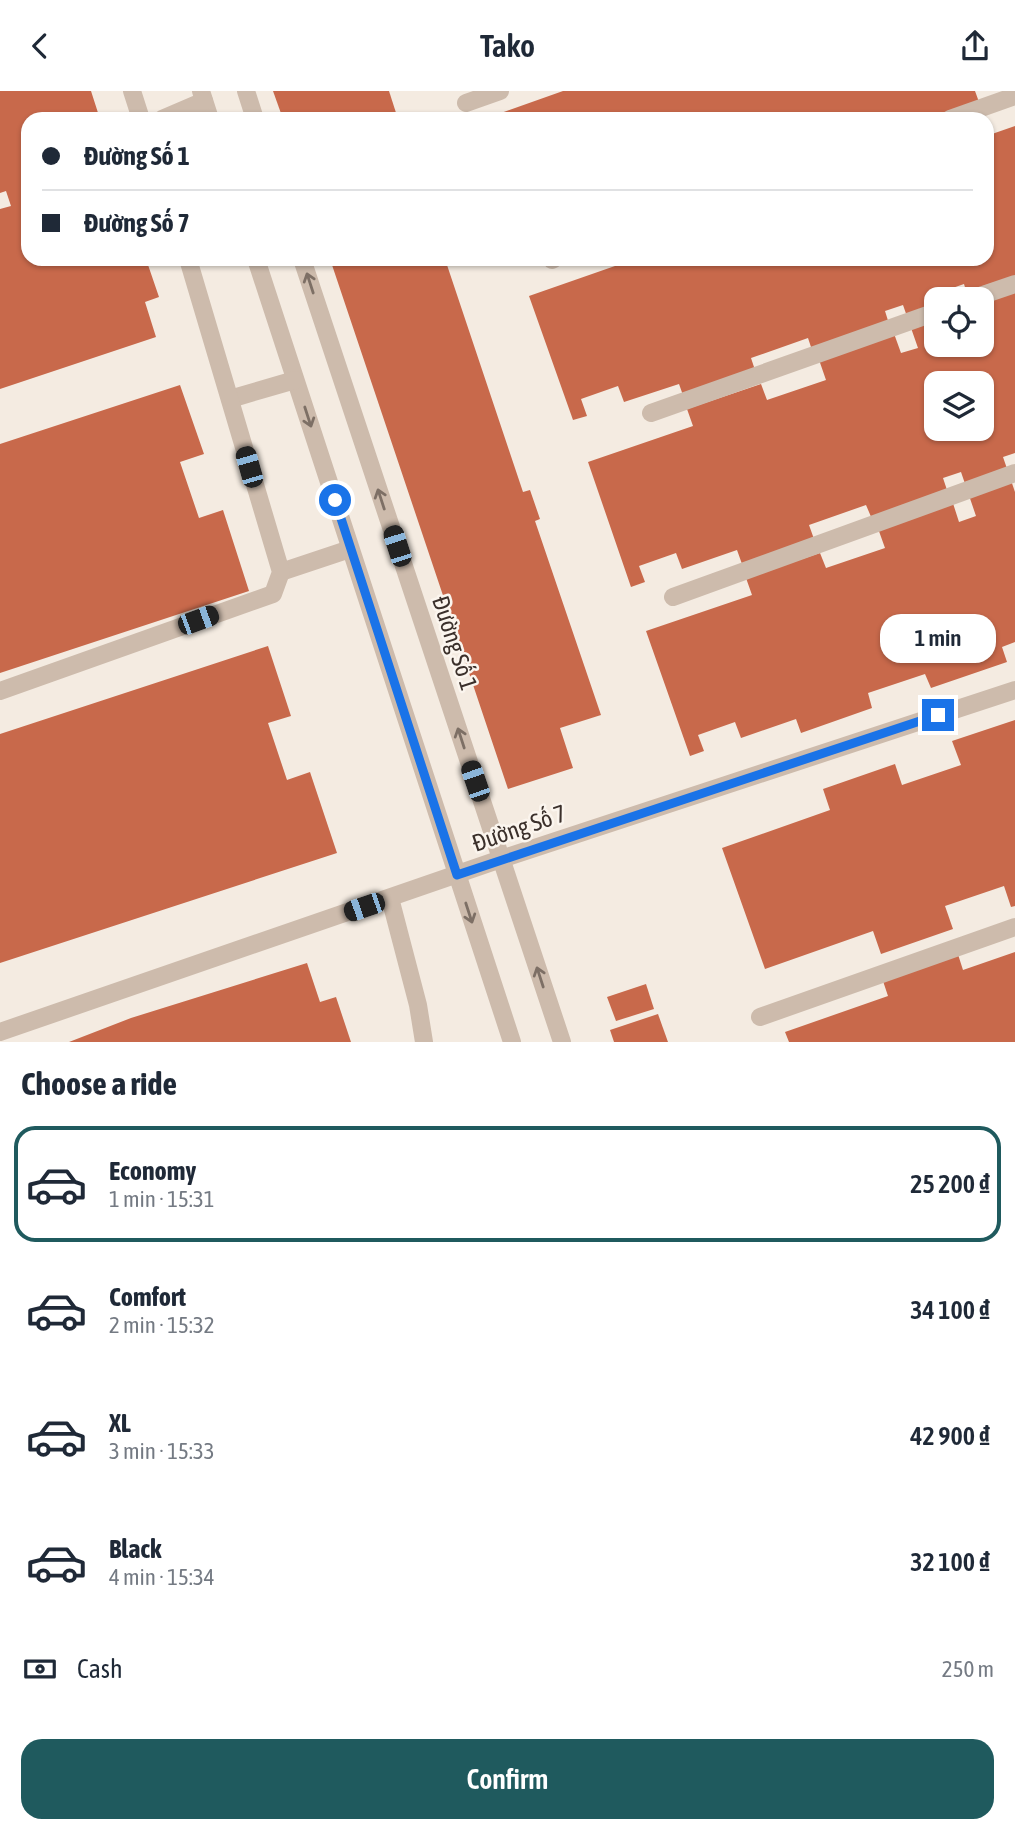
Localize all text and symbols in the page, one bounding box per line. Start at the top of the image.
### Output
icon: back [21,27,59,65]
text: Tako [480,27,535,64]
icon: share [956,27,994,65]
text: Đường Số 1 [84,141,190,171]
text: Đường Số 7 [84,208,190,238]
one-way arrow [303,272,316,294]
map controls [924,287,994,441]
button: locate [924,287,994,357]
button: layers [924,371,994,441]
one-way arrow [302,406,315,428]
car [234,444,265,490]
route start [319,484,351,516]
one-way arrow [374,488,387,510]
car [381,523,414,569]
street label: Đường Số 1 [427,592,483,694]
car [175,603,222,637]
callout: 1 min [880,613,996,663]
text: 1 min [915,625,961,651]
route end [922,699,954,731]
one-way arrow [453,728,466,750]
car [459,758,492,804]
street label: Đường Số 7 [469,799,569,857]
car [341,890,388,924]
one-way arrow [464,901,476,923]
one-way arrow [533,967,545,989]
text: Choose a ride [21,1065,177,1102]
icon: car [25,1153,88,1216]
text: Economy [109,1156,196,1186]
text: 25 200 ₫ [910,1169,990,1199]
text: 1 min · 15:31 [109,1186,215,1212]
icon: car [25,1279,88,1342]
text: Comfort [109,1282,186,1312]
text: 34 100 ₫ [910,1295,990,1325]
text: 2 min · 15:32 [109,1312,215,1338]
icon: car [25,1405,88,1468]
text: XL [109,1408,131,1438]
text: 42 900 ₫ [910,1421,990,1451]
text: 3 min · 15:33 [109,1438,215,1464]
icon: car [25,1531,88,1594]
text: Black [109,1534,161,1564]
text: 32 100 ₫ [910,1547,990,1577]
text: 4 min · 15:34 [109,1564,215,1590]
icon: cash [21,1650,59,1688]
text: Cash [77,1654,123,1684]
text: 250 m [942,1656,994,1682]
button: Confirm [21,1739,994,1819]

